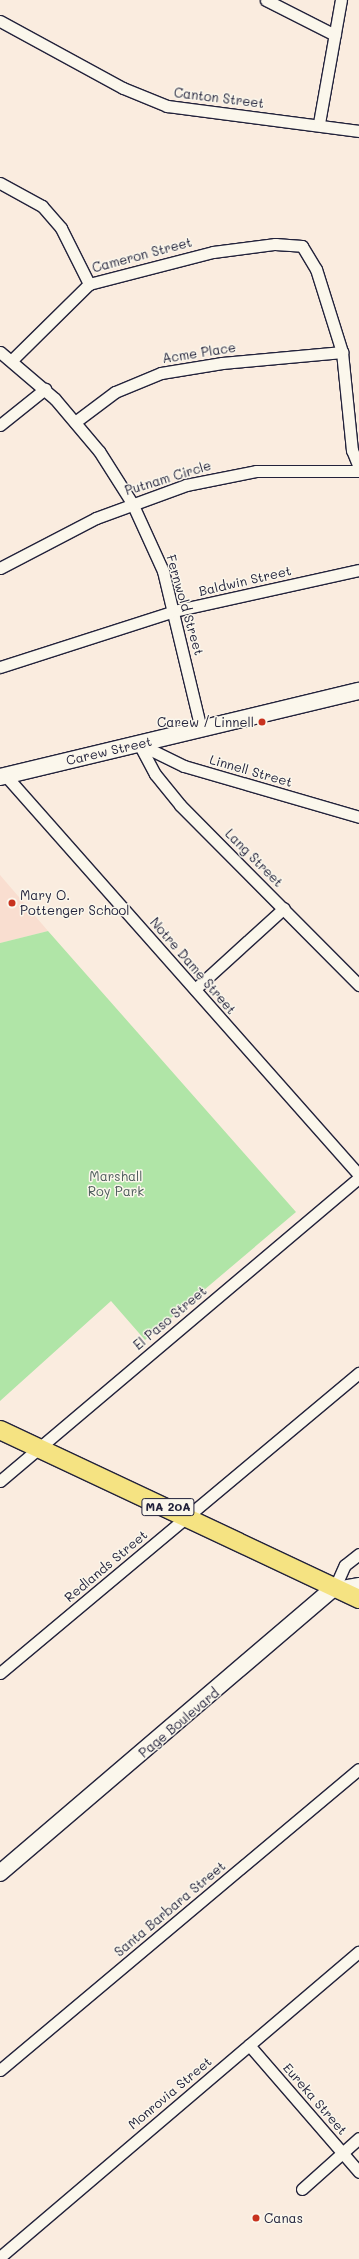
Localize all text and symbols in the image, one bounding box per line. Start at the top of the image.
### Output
street label: Canton Street [173,85,265,111]
street label: Cameron Street [90,234,194,276]
street label: Acme Place [161,339,237,367]
street label: Putnam Circle [123,457,213,499]
street label: Fernwold Street [163,553,207,657]
street label: Baldwin Street [197,563,293,599]
place label: Carew / Linnell [157,714,254,730]
marker: Carew / Linnell [257,717,267,727]
street label: Carew Street [65,734,153,768]
street label: Linnell Street [208,752,294,790]
street label: Lang Street [222,826,286,890]
place label: Mary O. Pottenger School [20,888,130,919]
marker: Mary O. Pottenger School [7,898,17,908]
street label: Notre Dame Street [147,915,239,1017]
park label: Marshall Roy Park [88,1169,144,1200]
street label: El Paso Street [130,1283,210,1353]
road number: MA 20A [141,1497,195,1517]
street label: Redlands Street [61,1527,151,1605]
street label: Page Boulevard [136,1685,222,1761]
street label: Santa Barbara Street [111,1858,229,1960]
street label: Monrovia Street [125,2054,215,2132]
street label: Eureka Street [280,2060,350,2138]
place label: Canas [264,2210,303,2226]
marker: Canas [251,2213,261,2223]

